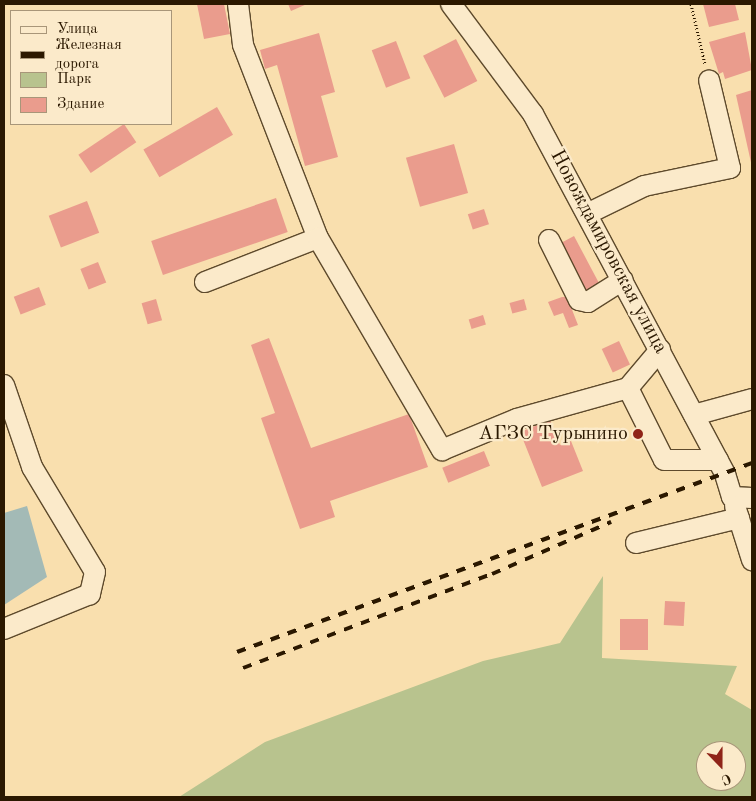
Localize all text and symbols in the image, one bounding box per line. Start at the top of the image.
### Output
legend [10,10,172,125]
text: Улица [57,22,98,37]
text: Железная дорога [55,38,122,72]
text: Парк [57,72,92,87]
text: Здание [57,97,104,112]
street label: Новождамировская улица [544,146,672,358]
place label: АГЗС Турынино [478,422,628,446]
marker: АГЗС Турынино [632,428,644,440]
north arrow [696,741,746,791]
text: С [719,771,733,787]

